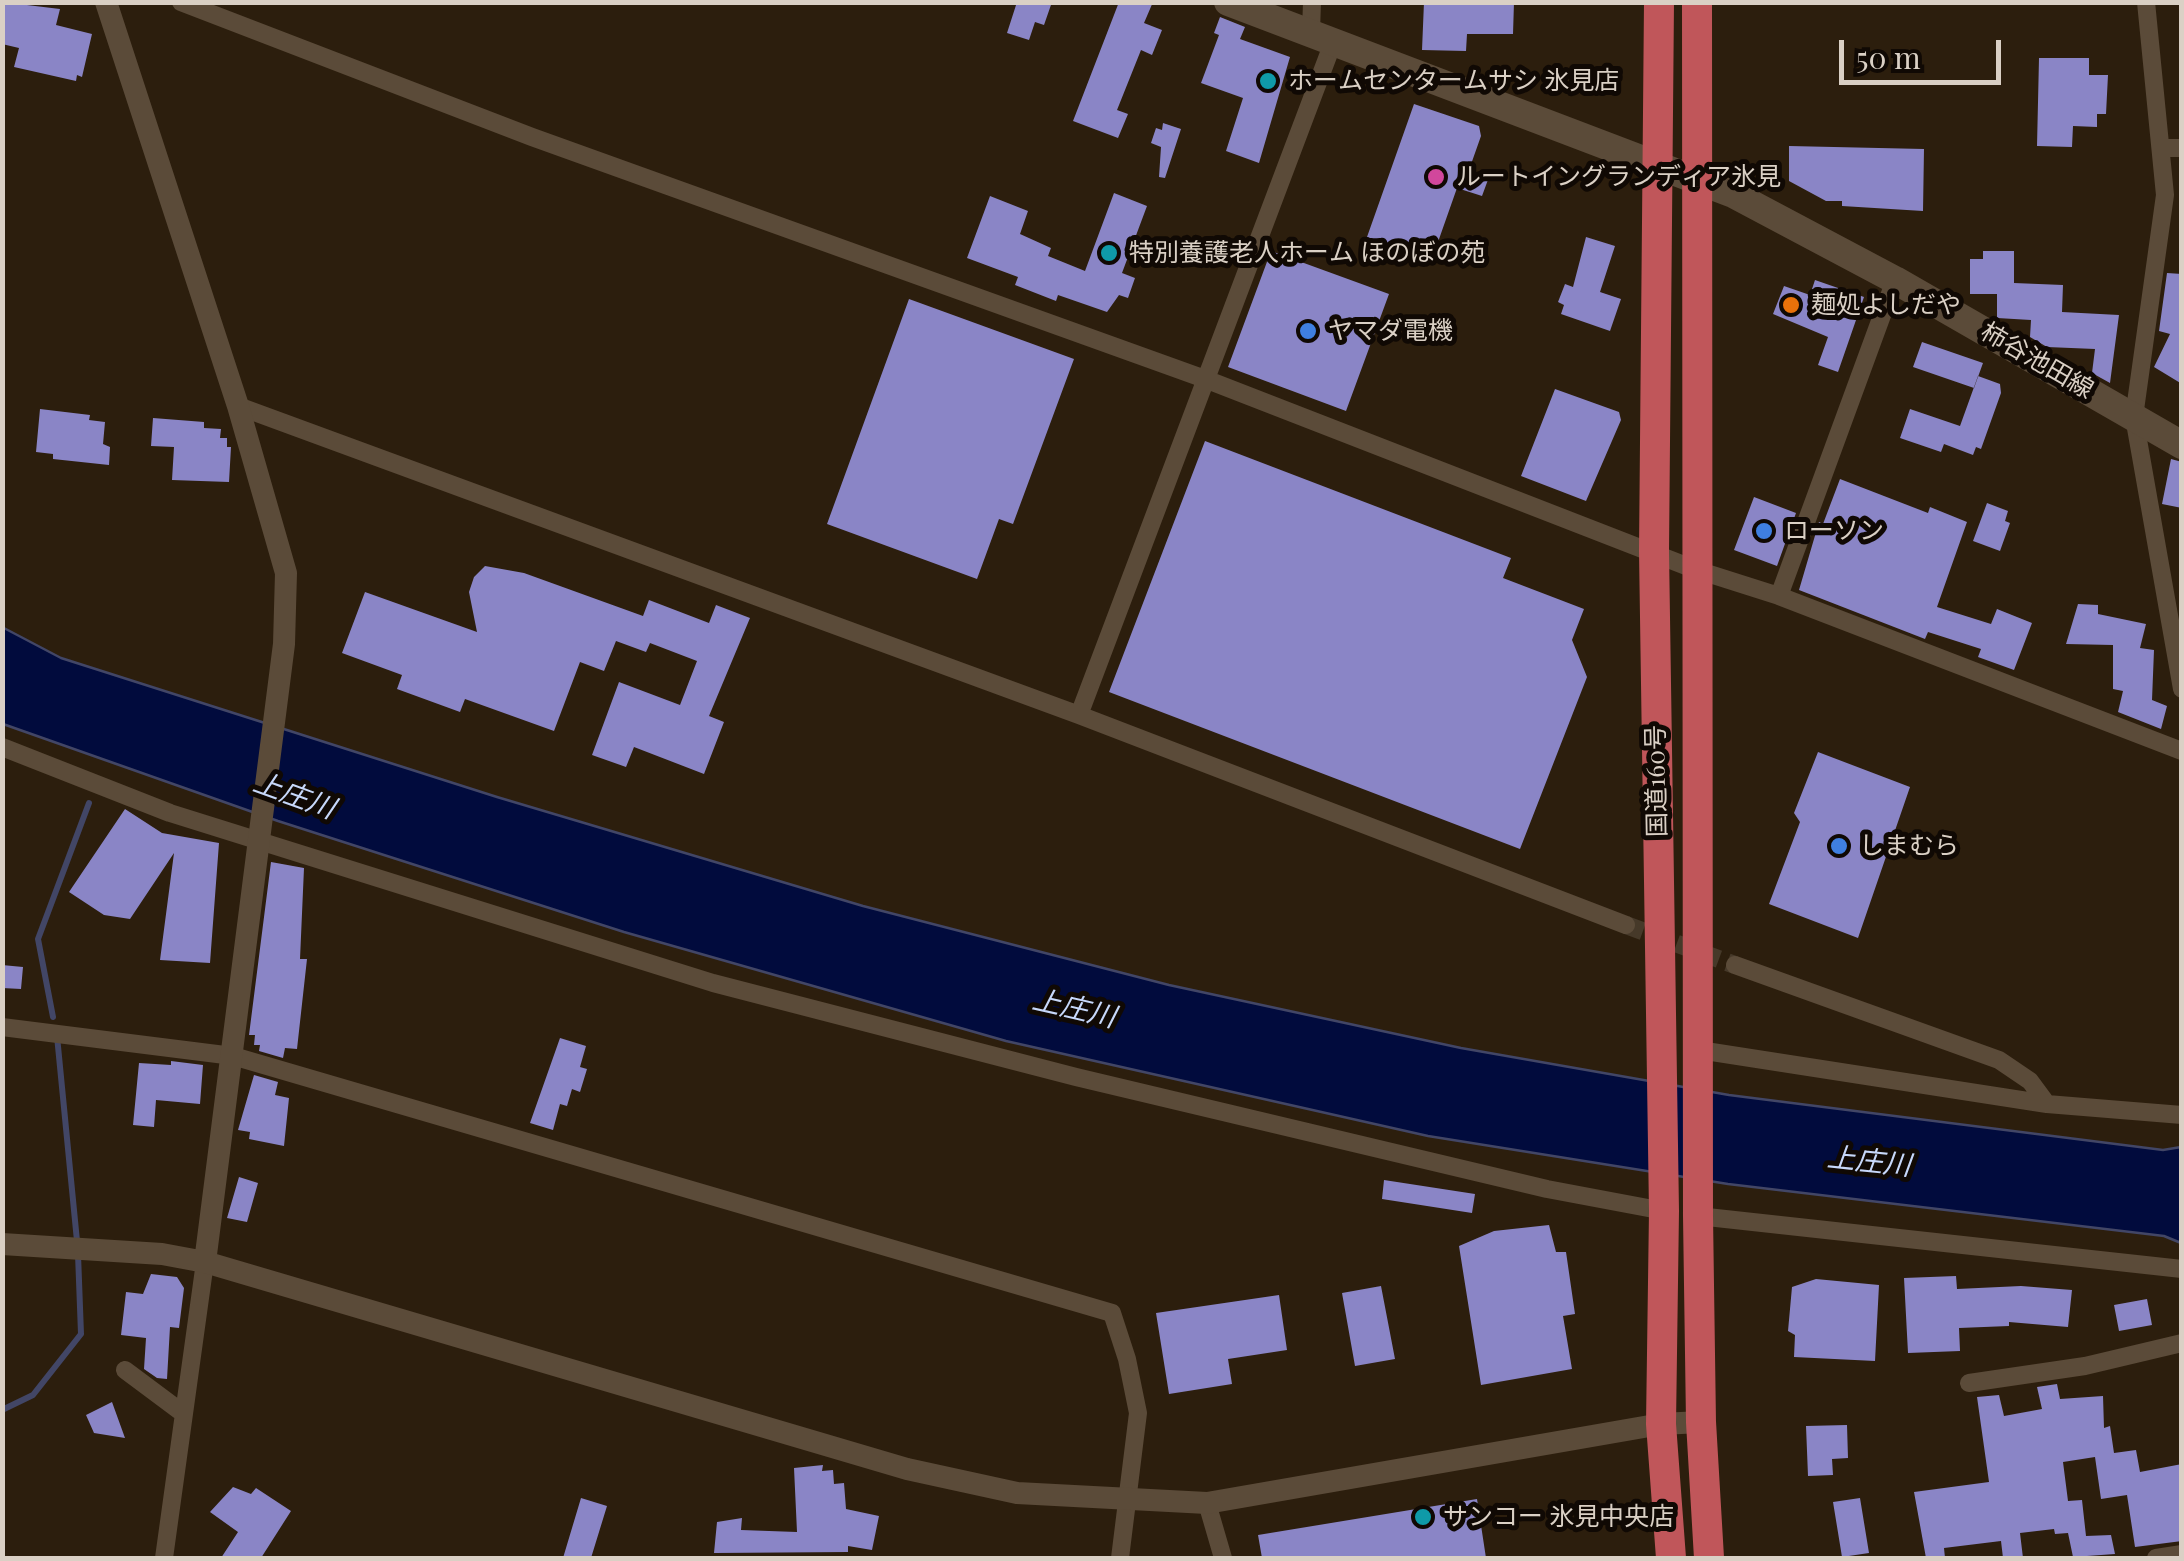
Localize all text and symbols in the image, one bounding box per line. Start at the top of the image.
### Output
scale bar [1844,20,2006,82]
text: 50 m [1856,37,1921,77]
place label: ホームセンタームサシ 氷見店 [1288,66,1619,96]
marker: ホームセンタームサシ 氷見店 [1257,70,1279,92]
place label: ルートイングランディア氷見 [1456,162,1781,192]
marker: ルートイングランディア氷見 [1425,166,1447,188]
place label: 特別養護老人ホーム ほのぼの苑 [1129,238,1485,268]
marker: 特別養護老人ホーム ほのぼの苑 [1098,242,1120,264]
place label: 麺処よしだや [1811,290,1961,320]
marker: 麺処よしだや [1780,294,1802,316]
place label: ヤマダ電機 [1328,316,1453,346]
street label: 柿谷池田線 [1975,317,2099,405]
marker: ヤマダ電機 [1297,320,1319,342]
place label: ローソン [1784,516,1884,546]
marker: ローソン [1753,520,1775,542]
street label: 国道160号 [1641,725,1673,837]
water label: 上庄川 [249,766,339,826]
place label: しまむら [1859,831,1959,861]
marker: しまむら [1828,835,1850,857]
water label: 上庄川 [1029,983,1119,1035]
water label: 上庄川 [1825,1141,1913,1183]
place label: サンコー 氷見中央店 [1443,1502,1674,1532]
marker: サンコー 氷見中央店 [1412,1506,1434,1528]

